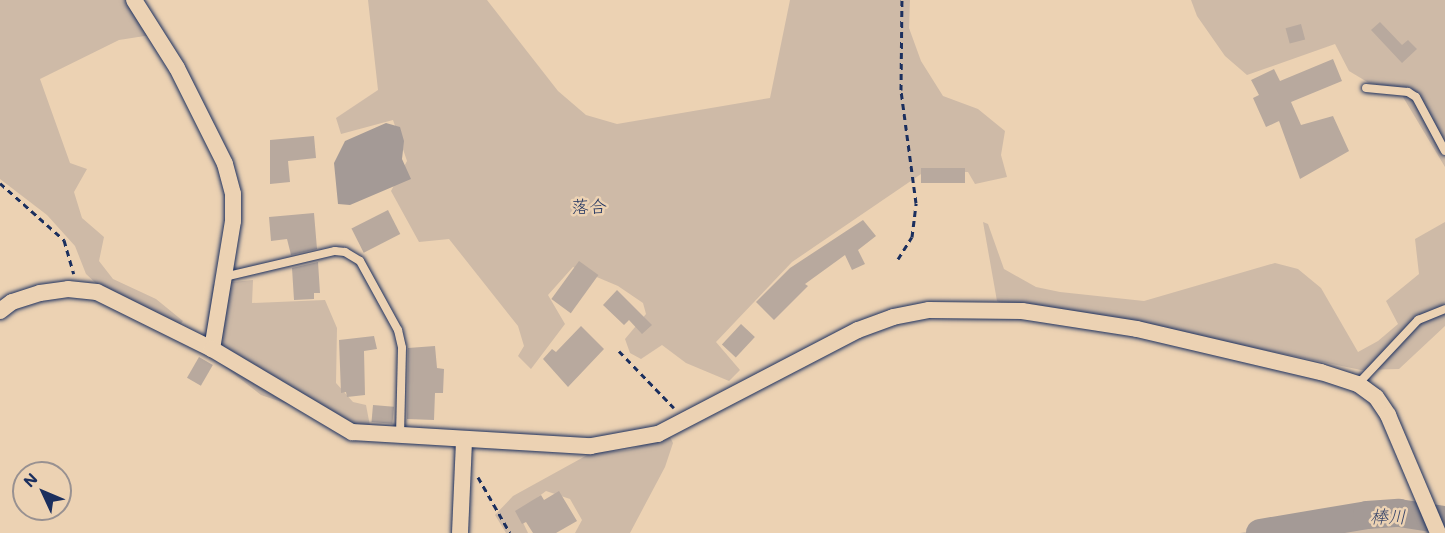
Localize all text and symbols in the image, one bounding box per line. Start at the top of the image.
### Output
district label: 落合 [571,195,607,217]
north arrow [12,461,72,521]
text: N [18,468,42,491]
water label: 棒川 [1370,505,1406,527]

